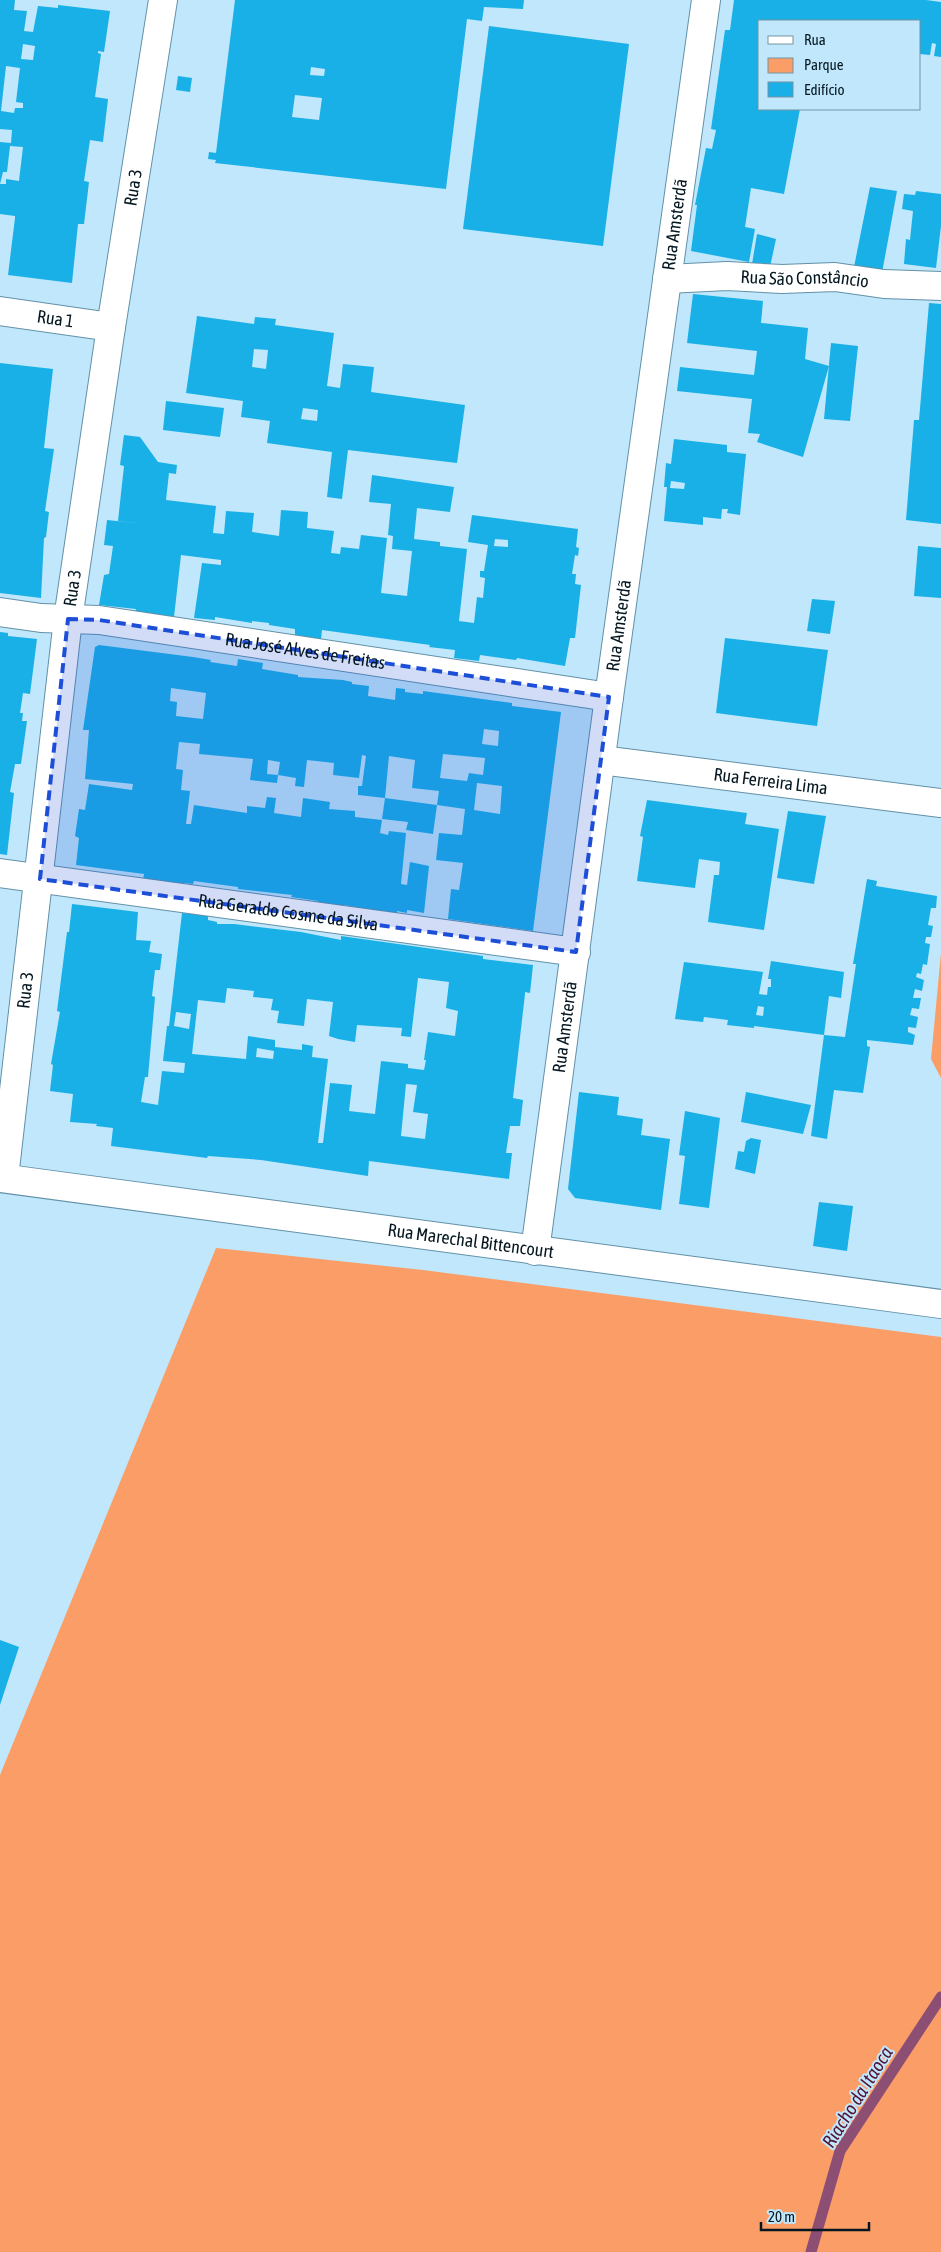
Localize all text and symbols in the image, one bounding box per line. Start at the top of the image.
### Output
legend [758,20,921,110]
text: Rua [804,31,826,48]
text: Parque [804,56,844,73]
text: Edifício [804,81,845,98]
street label: Rua 3 [119,168,146,207]
street label: Rua Amsterdã [658,177,691,271]
street label: Rua São Constâncio [740,266,870,292]
street label: Rua 1 [36,305,75,332]
street label: Rua 3 [59,568,85,608]
street label: Rua Amsterdã [602,578,635,673]
street label: Rua José Alves de Freitas [224,628,387,673]
street label: Rua Ferreira Lima [712,763,829,799]
street label: Rua Geraldo Cosme da Silva [197,889,380,935]
street label: Rua 3 [12,971,38,1010]
street label: Rua Amsterdã [548,980,581,1074]
street label: Rua Marechal Bittencourt [387,1219,555,1262]
water label: Riacho da Itaoca [817,2042,897,2151]
scale bar [761,2200,868,2232]
text: 20 m [768,2208,795,2225]

